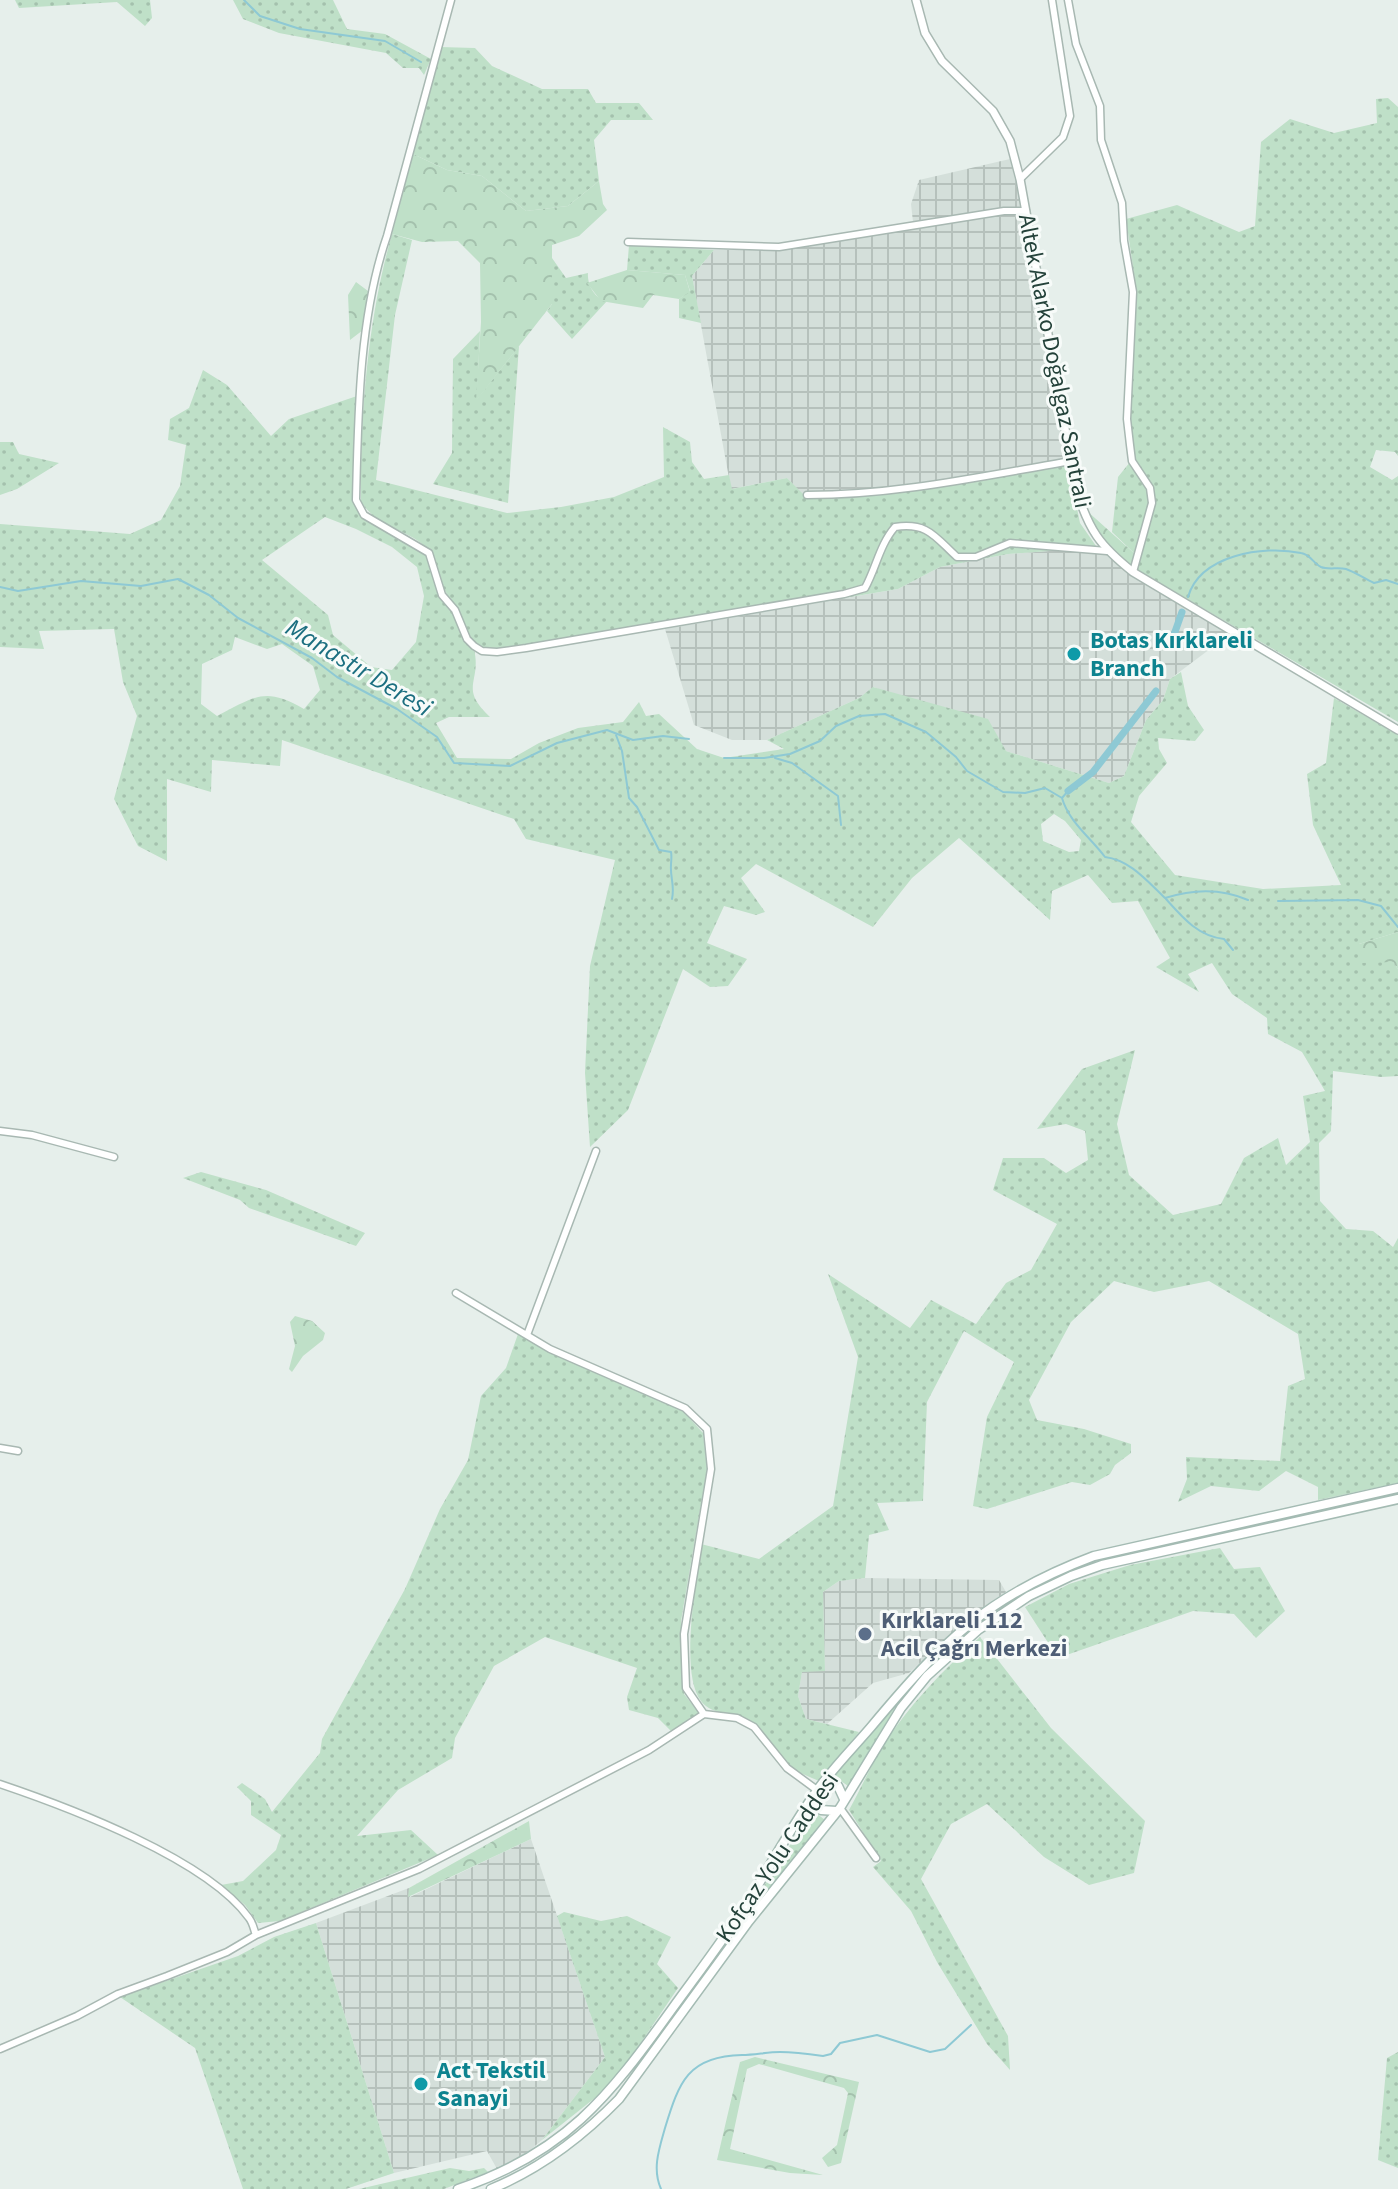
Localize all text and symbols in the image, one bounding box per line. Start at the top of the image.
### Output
street label: Altek Alarko Doğalgaz Santrali [1009,211,1100,511]
water label: Manastır Deresi [279,609,440,726]
place label: Botas Kırklareli Branch [1090,623,1253,686]
marker: Botas Kırklareli Branch [1065,645,1083,663]
place label: Kırklareli 112 Acil Çağrı Merkezi [880,1603,1067,1666]
marker: Kırklareli 112 Acil Çağrı Merkezi [856,1625,874,1643]
street label: Kofçaz Yolu Caddesi [707,1765,848,1950]
place label: Act Tekstil Sanayi [436,2053,546,2116]
marker: Act Tekstil Sanayi [412,2075,430,2093]

